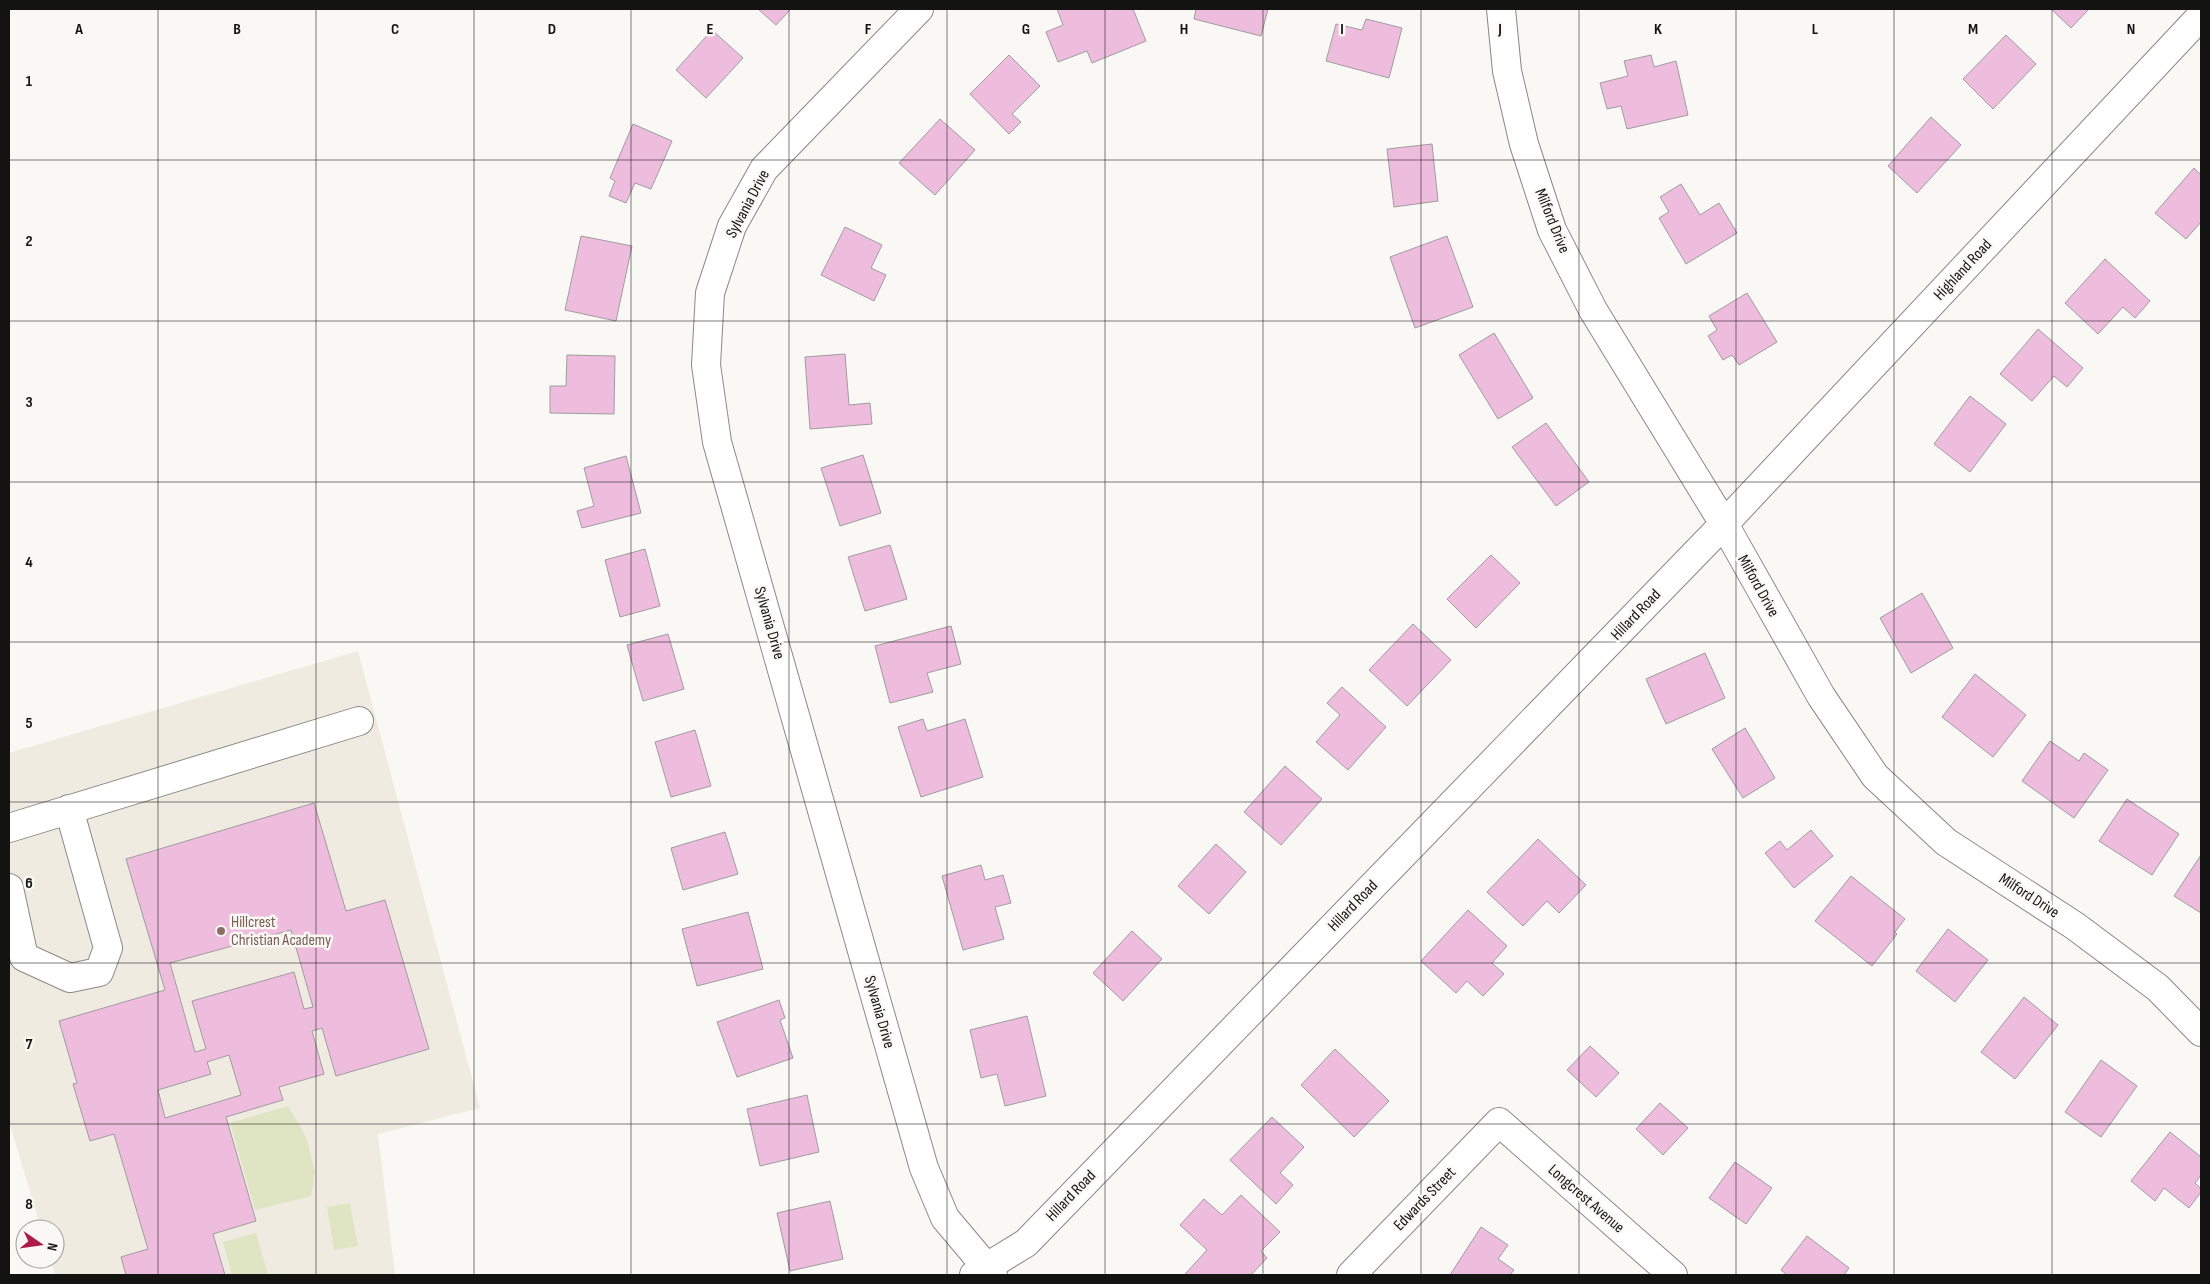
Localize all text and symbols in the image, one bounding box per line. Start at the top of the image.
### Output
text: A [74,20,83,39]
text: B [233,20,241,39]
text: C [391,20,399,39]
text: D [548,20,556,39]
text: E [707,20,714,39]
text: F [865,20,872,39]
text: G [1022,20,1030,39]
text: H [1180,20,1188,39]
text: I [1340,20,1344,39]
text: J [1497,20,1502,39]
text: K [1654,20,1662,39]
text: L [1812,20,1819,39]
text: M [1968,20,1978,39]
text: N [2127,20,2135,39]
text: 1 [26,72,33,91]
street label: Sylvania Drive [722,167,774,241]
street label: Milford Drive [1530,186,1574,256]
text: 2 [25,232,33,251]
street label: Highland Road [1930,236,1996,304]
text: 3 [25,393,33,412]
street label: Milford Drive [1733,552,1783,620]
text: 4 [25,553,33,572]
street label: Sylvania Drive [750,585,788,661]
street label: Hillard Road [1607,586,1665,644]
text: 5 [25,714,33,733]
street label: Milford Drive [1995,870,2063,922]
text: 6 [25,874,33,893]
street label: Hillard Road [1324,877,1382,935]
place label: Hillcrest Christian Academy [231,913,331,950]
marker: Hillcrest Christian Academy [215,925,227,937]
street label: Sylvania Drive [860,974,898,1050]
text: 7 [26,1035,33,1054]
street label: Longcrest Avenue [1544,1161,1628,1237]
street label: Edwards Street [1390,1163,1460,1235]
street label: Hillard Road [1042,1167,1100,1225]
text: 8 [25,1195,33,1214]
north arrow [15,1219,65,1269]
text: N [43,1241,61,1252]

